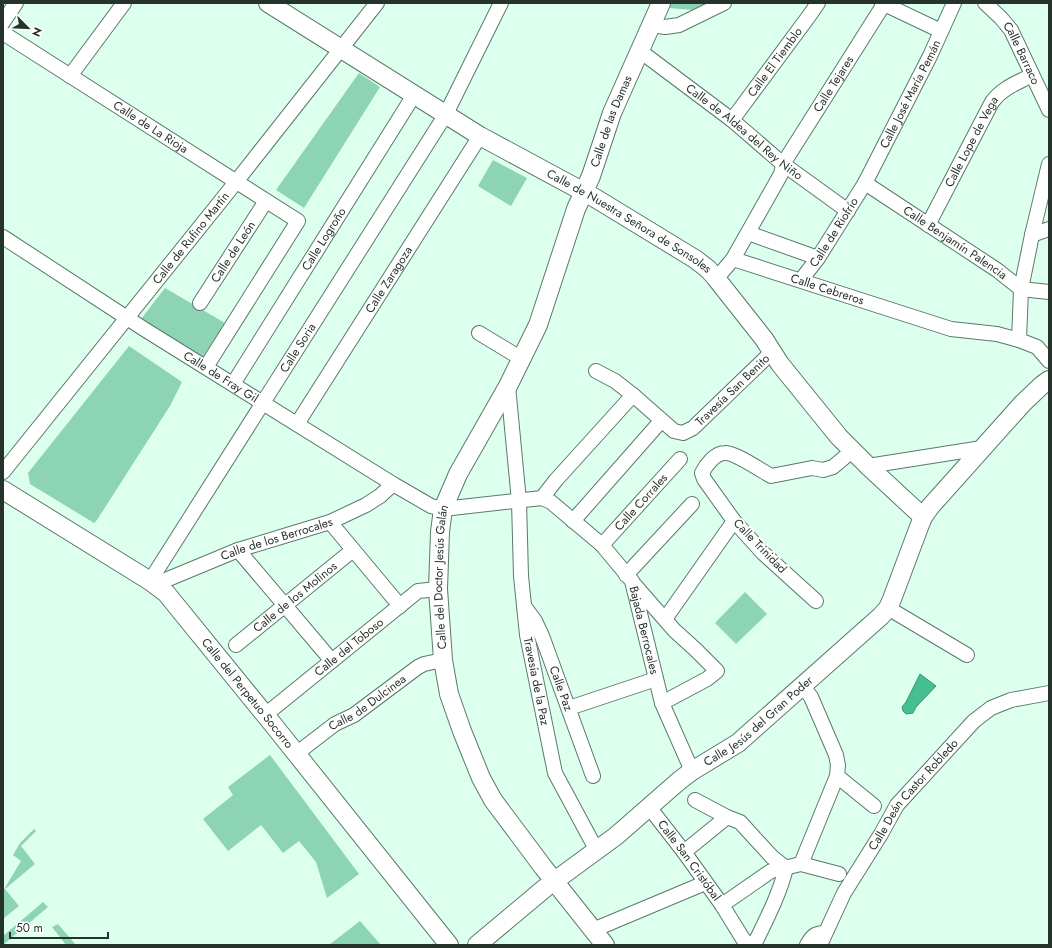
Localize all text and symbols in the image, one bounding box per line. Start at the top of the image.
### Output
north arrow [8,8,48,48]
street label: Calle Barraco [999,18,1045,88]
street label: Calle El Tiemblo [743,23,807,101]
text: N [28,25,46,39]
street label: Calle José María Pemán [875,37,945,152]
street label: Calle Tejares [809,52,858,116]
street label: Calle de las Damas [586,72,637,170]
street label: Calle de Aldea del Rey Niño [682,79,807,185]
street label: Calle Lope de Vega [940,92,1003,190]
street label: Calle de La Rioja [109,96,192,158]
street label: Calle de Nuestra Señora de Sonsoles [543,165,715,278]
street label: Calle de Rufino Martín [148,188,234,288]
street label: Calle de Riofrío [805,194,863,271]
street label: Calle Benjamín Palencia [899,201,1011,284]
street label: Calle Logroño [297,204,351,274]
street label: Calle de León [206,217,260,286]
street label: Calle Zaragoza [361,243,417,317]
street label: Calle Cebreros [788,269,866,310]
street label: Calle Soria [275,319,320,376]
street label: Calle de Fray Gil [180,347,262,407]
street label: Travesía San Benito [691,350,774,430]
street label: Calle Corrales [610,469,672,535]
street label: Calle del Doctor Jesús Galán [429,501,453,650]
street label: Calle de los Berrocales [218,513,335,565]
street label: Calle Trinidad [729,515,791,577]
street label: Calle de los Molinos [249,557,341,637]
street label: Bajada Berrocales [625,584,664,676]
street label: Calle del Toboso [310,613,388,681]
street label: Calle del Perpetuo Socorro [197,634,298,753]
street label: Travesía de la Paz [519,636,554,727]
street label: Calle Paz [545,663,578,714]
street label: Calle de Dulcinea [324,670,410,735]
street label: Calle Jesús del Gran Poder [700,671,818,771]
street label: Calle Deán Castor Robledo [864,734,963,854]
street label: Calle San Cristóbal [653,816,725,905]
scale bar [10,914,108,940]
text: 50 m [16,919,43,937]

